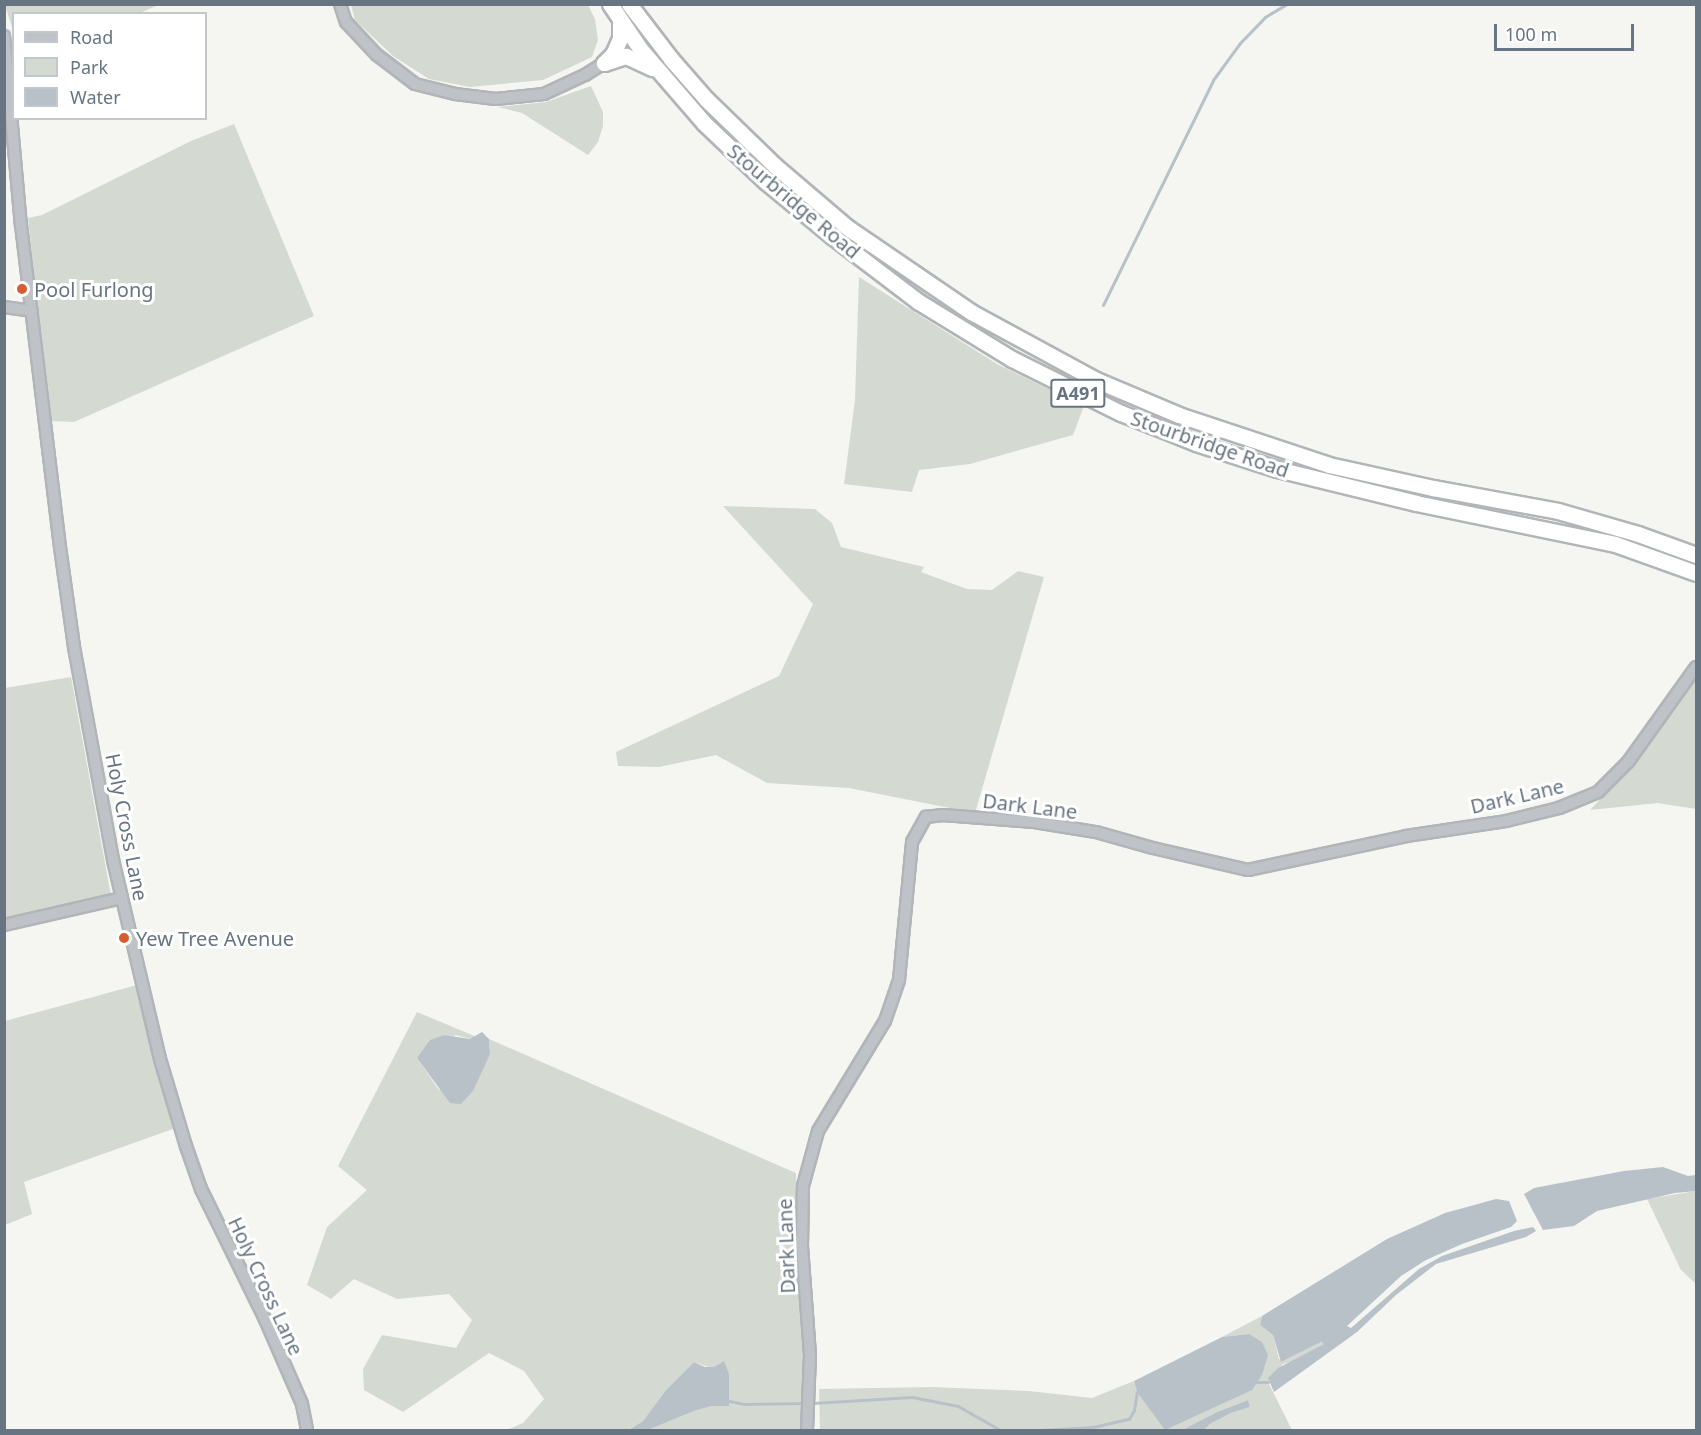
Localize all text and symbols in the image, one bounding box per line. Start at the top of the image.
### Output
legend [12,12,207,120]
scale bar [1497,12,1636,50]
text: 100 m [1505,22,1557,46]
text: Road [70,25,113,49]
text: Park [70,55,108,79]
text: Water [70,85,121,109]
street label: Stourbridge Road [723,139,865,263]
place label: Pool Furlong [34,277,154,301]
marker: Pool Furlong [15,282,29,296]
road number: A491 [1050,378,1106,408]
street label: Stourbridge Road [1128,406,1292,482]
street label: Holy Cross Lane [101,751,153,903]
street label: Dark Lane [1468,774,1566,818]
street label: Dark Lane [981,788,1079,824]
place label: Yew Tree Avenue [136,926,294,950]
marker: Yew Tree Avenue [117,931,131,945]
street label: Dark Lane [772,1198,800,1294]
street label: Holy Cross Lane [223,1213,309,1359]

